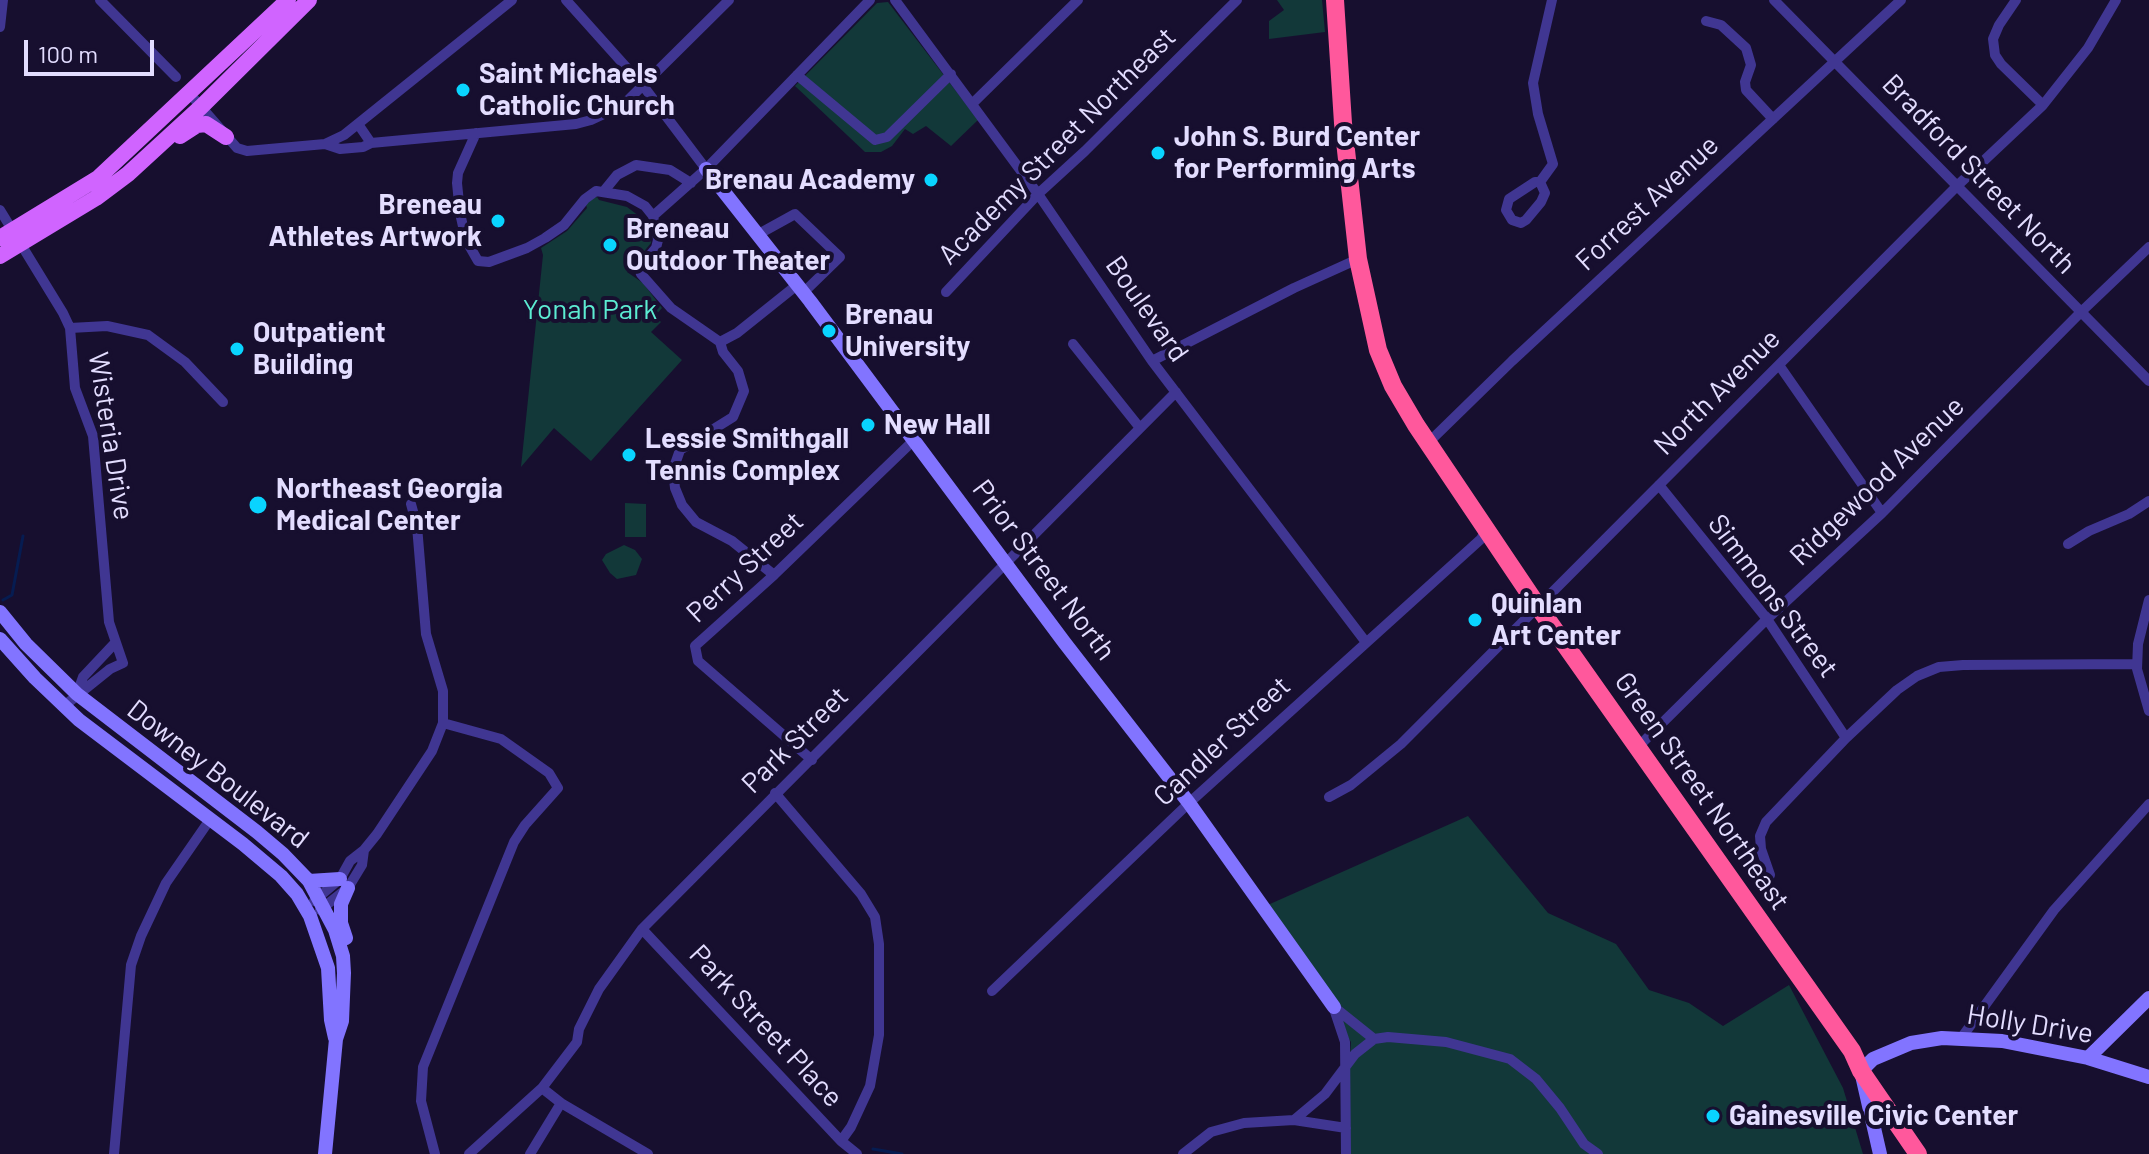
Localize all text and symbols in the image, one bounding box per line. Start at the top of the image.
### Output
street label: Academy Street Northeast [931,20,1183,272]
scale bar [28,24,158,74]
text: 100 m [38,39,98,68]
place label: Saint Michaels Catholic Church [479,57,675,123]
street label: Bradford Street North [1875,67,2083,281]
marker: Saint Michaels Catholic Church [454,81,472,99]
place label: John S. Burd Center for Performing Arts [1174,120,1420,186]
street label: Forrest Avenue [1569,128,1725,278]
marker: John S. Burd Center for Performing Arts [1149,144,1167,162]
place label: Brenau Academy [705,163,915,197]
marker: Brenau Academy [922,171,940,189]
place label: Breneau Athletes Artwork [269,188,482,254]
marker: Breneau Athletes Artwork [489,212,507,230]
place label: Breneau Outdoor Theater [626,212,830,278]
marker: Breneau Outdoor Theater [601,236,619,254]
street label: Boulevard [1098,250,1196,368]
park label: Yonah Park [523,293,657,327]
place label: Brenau University [845,298,970,364]
place label: Outpatient Building [253,316,386,382]
marker: Brenau University [820,322,838,340]
street label: North Avenue [1647,322,1787,462]
marker: Outpatient Building [228,340,246,358]
street label: Wisteria Drive [81,350,141,522]
street label: Ridgewood Avenue [1783,389,1971,573]
place label: New Hall [884,408,991,442]
marker: New Hall [859,416,877,434]
place label: Lessie Smithgall Tennis Complex [645,422,849,488]
marker: Lessie Smithgall Tennis Complex [620,446,638,464]
place label: Northeast Georgia Medical Center [276,472,503,538]
street label: Prior Street North [965,473,1123,667]
marker: Northeast Georgia Medical Center [247,494,269,516]
street label: Perry Street [680,505,810,629]
street label: Simmons Street [1701,508,1845,684]
place label: Quinlan Art Center [1491,587,1621,653]
marker: Quinlan Art Center [1466,611,1484,629]
street label: Green Street Northeast [1607,666,1797,916]
street label: Candler Street [1147,669,1297,813]
street label: Park Street [735,680,855,800]
street label: Downey Boulevard [120,693,316,855]
street label: Park Street Place [682,938,850,1114]
street label: Holly Drive [1964,997,2096,1051]
place label: Gainesville Civic Center [1729,1099,2018,1133]
marker: Gainesville Civic Center [1704,1107,1722,1125]

